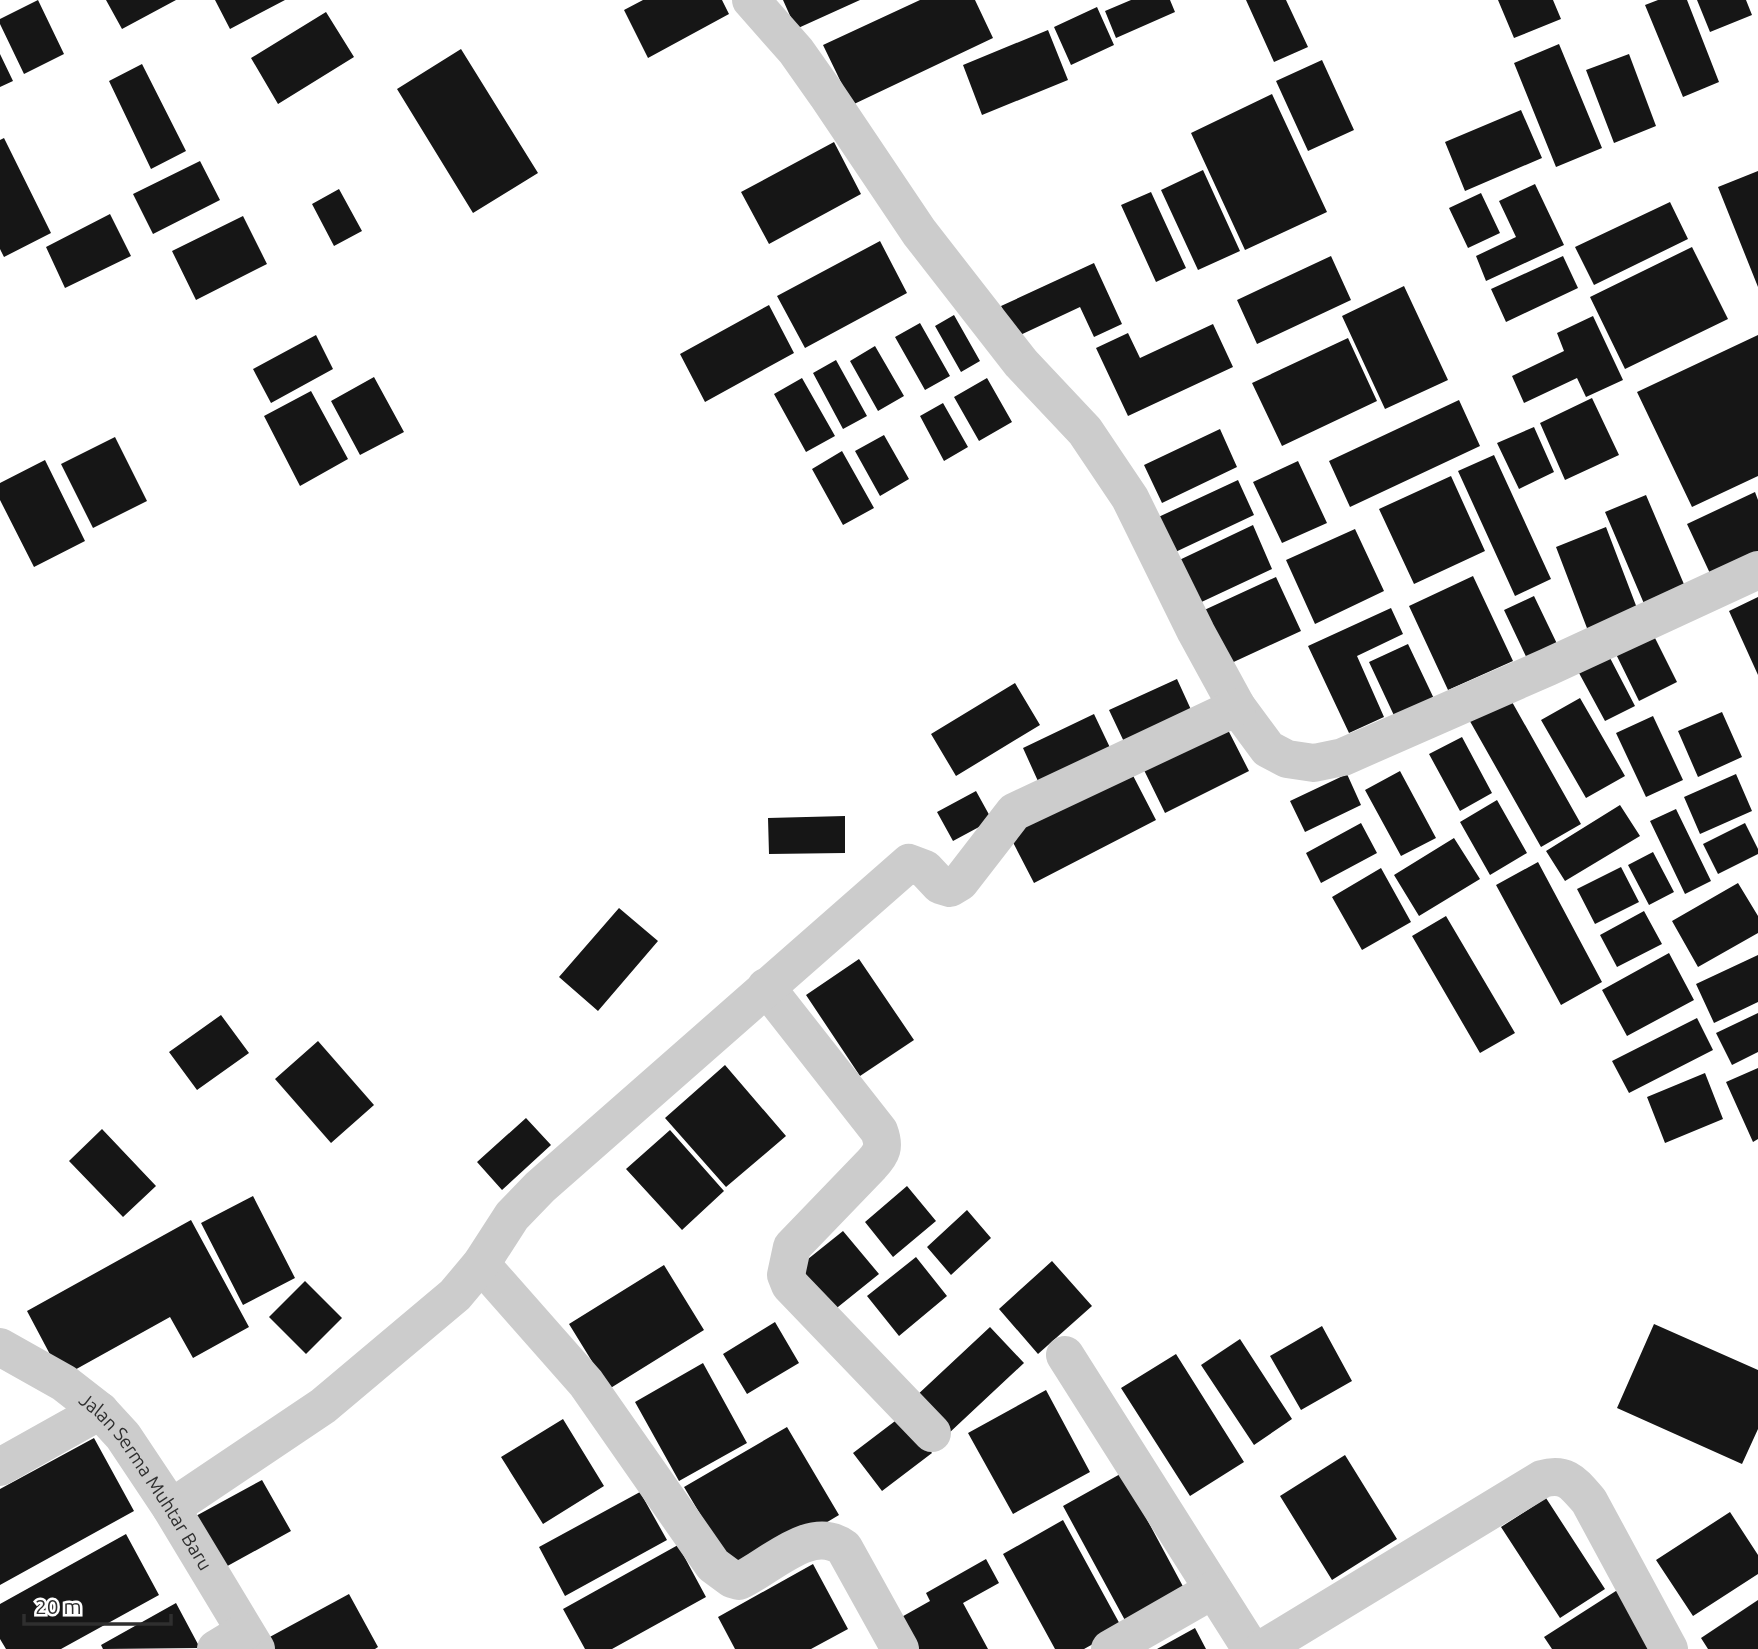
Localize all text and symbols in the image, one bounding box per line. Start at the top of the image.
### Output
street label: Jalan Serma Muhtar Baru [75,1388,217,1574]
scale bar [24,1582,172,1626]
text: 20 m [35,1594,82,1618]

